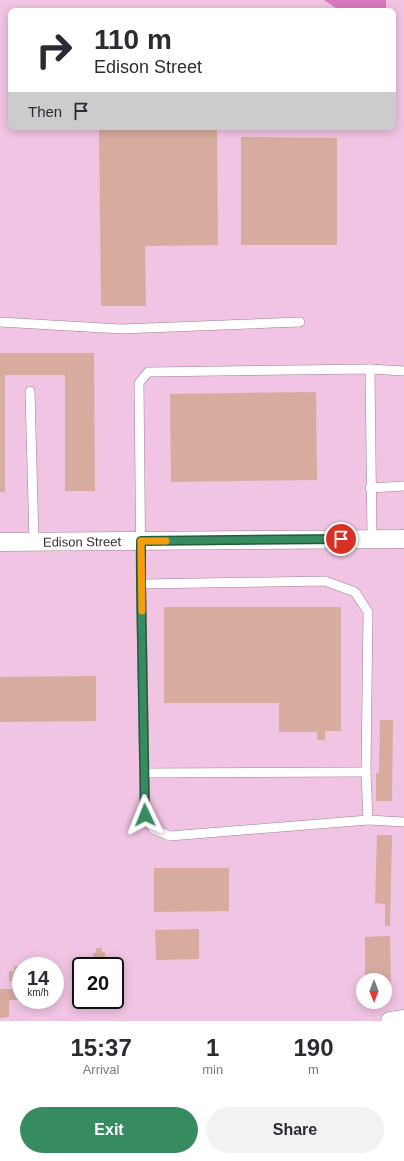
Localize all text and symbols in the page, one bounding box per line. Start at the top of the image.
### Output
icon: right [28,24,80,76]
text: 110 m [94,24,172,55]
text: Edison Street [94,57,202,77]
icon: arrive [70,100,92,122]
text: Then [28,103,62,120]
pin [324,522,358,556]
icon: arrive [330,528,352,550]
street label: Edison Street [43,534,121,550]
position arrow [124,794,166,836]
speed limit sign: 20 [72,957,124,1009]
text: 14 [27,967,49,989]
north arrow [356,973,392,1009]
map controls [356,973,392,1009]
text: km/h [27,987,49,998]
text: 15:37 [70,1034,132,1061]
text: 1 [206,1034,219,1061]
text: 190 [294,1034,334,1061]
text: Arrival [83,1062,120,1077]
text: min [202,1062,223,1077]
text: m [308,1062,319,1077]
button: Exit [20,1107,198,1153]
button: Share [206,1107,384,1153]

